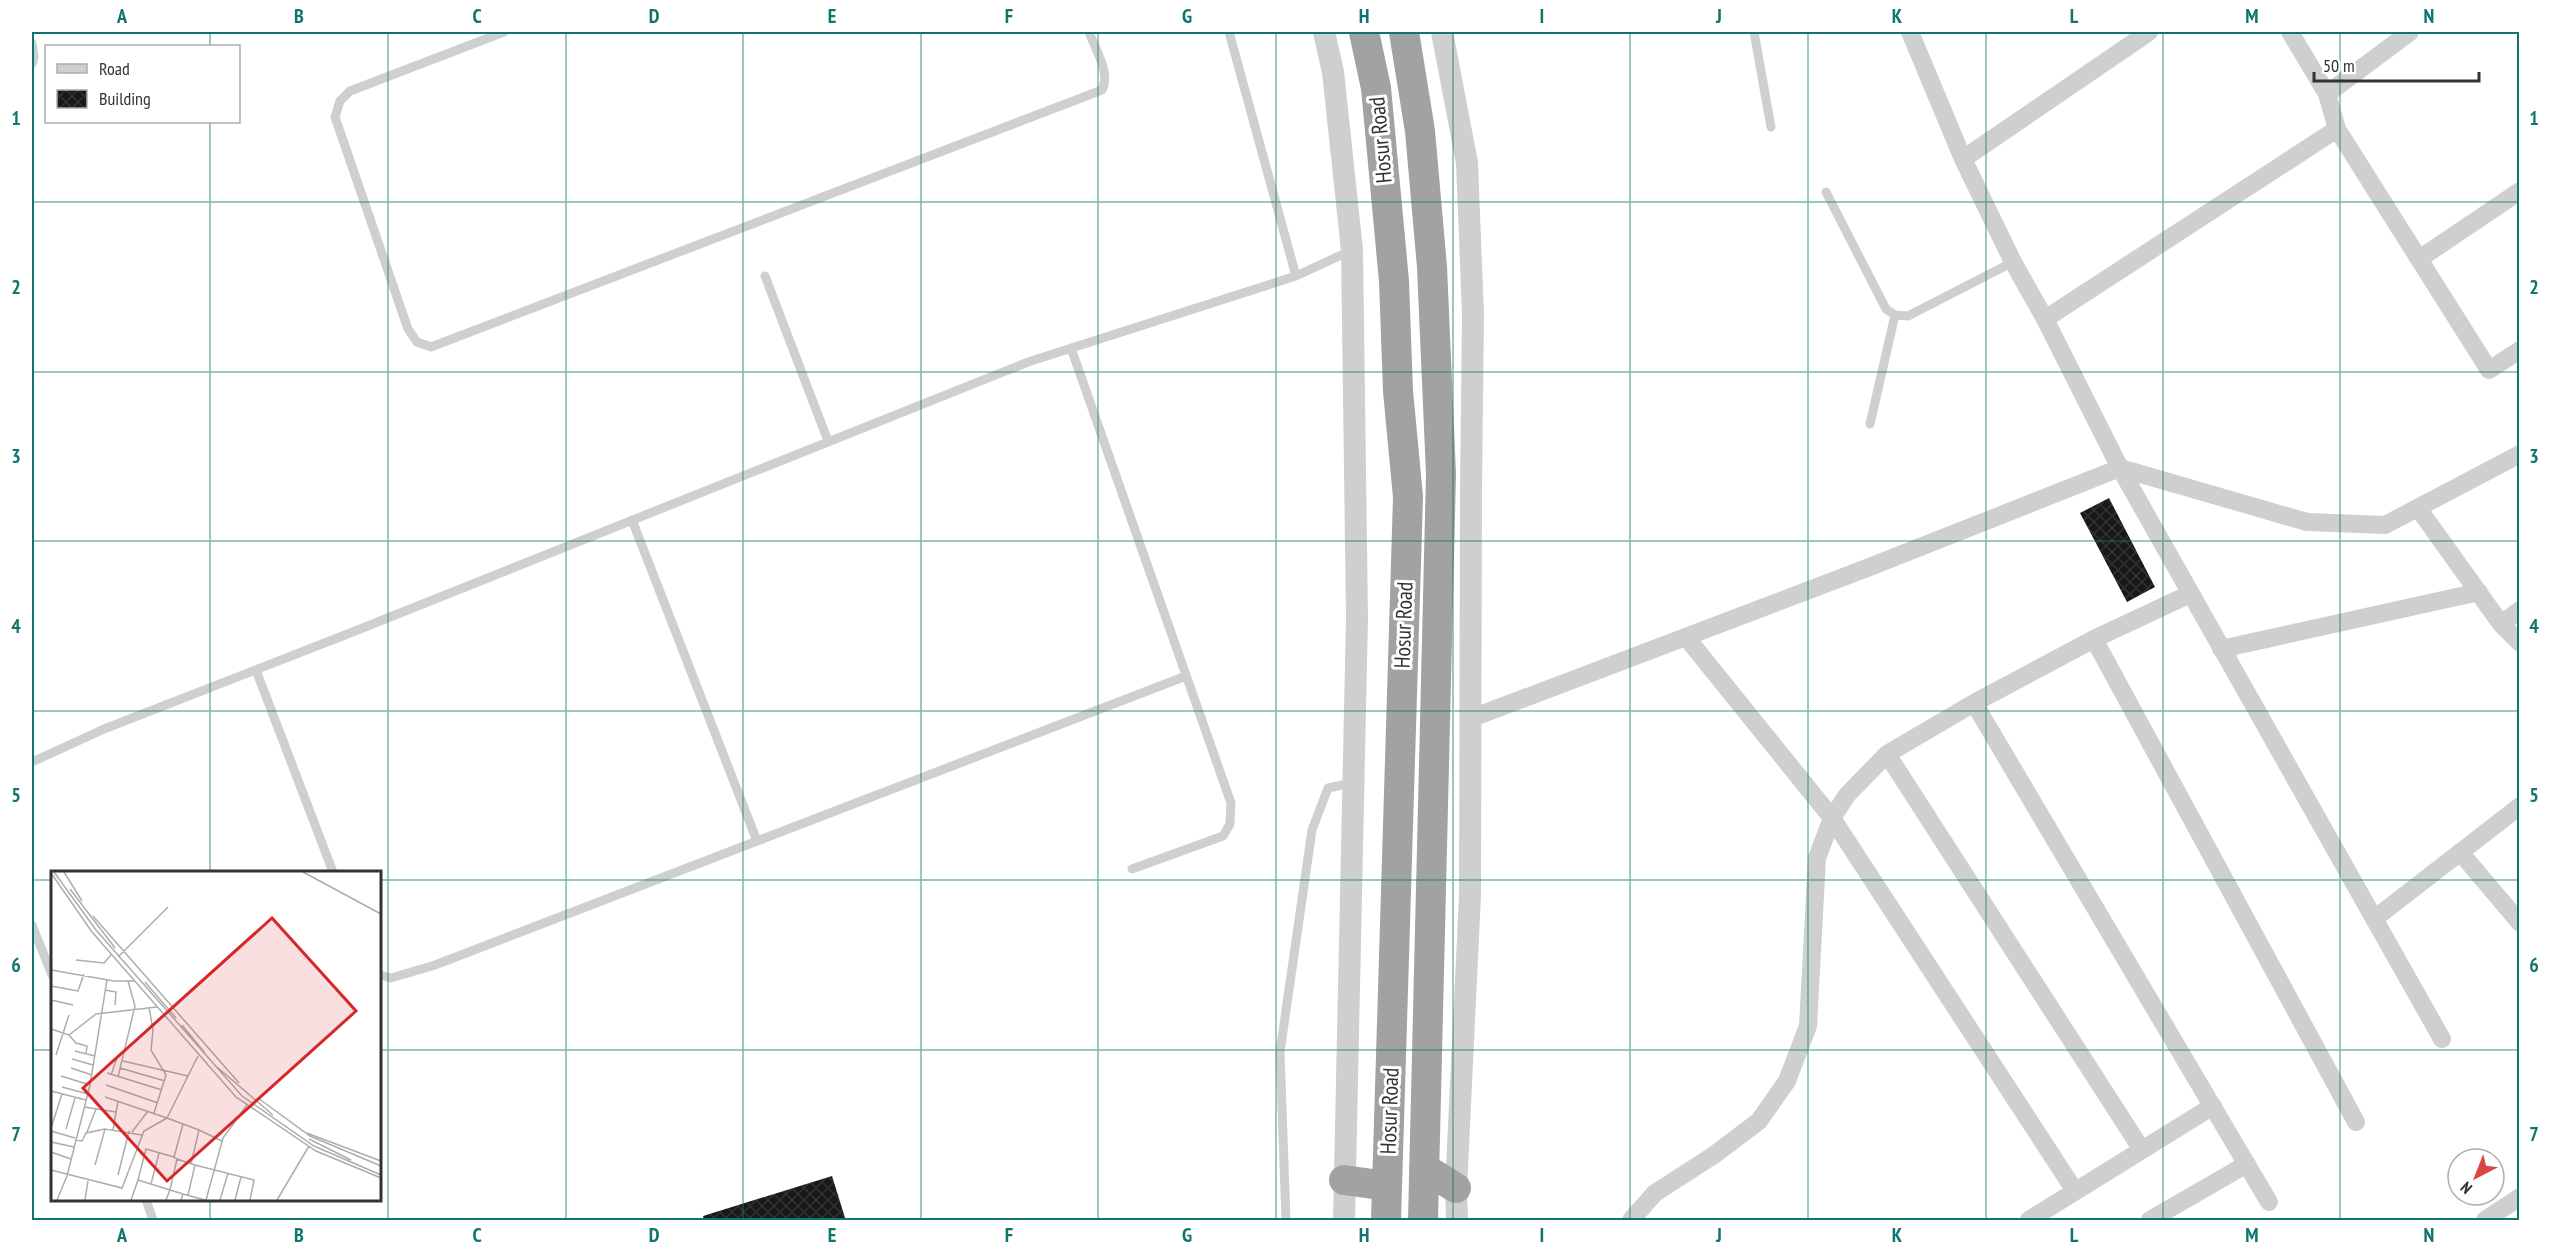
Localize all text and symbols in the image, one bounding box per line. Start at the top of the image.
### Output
text: A [116,3,128,29]
text: B [294,3,304,29]
text: C [472,3,482,29]
text: D [649,3,660,29]
text: E [828,3,836,29]
text: F [1005,3,1013,29]
text: G [1182,3,1192,29]
text: H [1359,3,1369,29]
text: I [1540,3,1544,29]
text: J [1715,3,1722,29]
text: K [1892,3,1903,29]
text: L [2070,3,2079,29]
text: M [2245,3,2259,29]
text: N [2424,3,2434,29]
legend [45,45,240,123]
scale bar [2314,45,2479,83]
text: 50 m [2323,54,2355,77]
text: Road [99,57,130,80]
text: Building [99,87,151,110]
street label: Hosur Road [1362,96,1398,184]
text: 1 [11,105,21,131]
text: 1 [2529,105,2539,131]
text: 2 [11,274,21,300]
text: 2 [2529,274,2539,300]
text: 3 [11,443,21,469]
text: 3 [2529,443,2539,469]
street label: Hosur Road [1387,581,1419,669]
text: 4 [11,613,21,639]
text: 4 [2529,613,2539,639]
text: 5 [11,782,21,808]
text: 5 [2529,782,2539,808]
inset map [51,871,381,1201]
text: 6 [11,952,21,978]
text: 6 [2529,952,2539,978]
street label: Hosur Road [1373,1067,1405,1155]
text: 7 [11,1121,21,1147]
text: 7 [2529,1121,2539,1147]
north arrow [2446,1147,2506,1207]
text: N [2456,1178,2476,1198]
text: A [116,1222,128,1248]
text: B [294,1222,304,1248]
text: C [472,1222,482,1248]
text: D [649,1222,660,1248]
text: E [828,1222,836,1248]
text: F [1005,1222,1013,1248]
text: G [1182,1222,1192,1248]
text: H [1359,1222,1369,1248]
text: I [1540,1222,1544,1248]
text: J [1715,1222,1722,1248]
text: K [1892,1222,1903,1248]
text: L [2070,1222,2079,1248]
text: M [2245,1222,2259,1248]
text: N [2424,1222,2434,1248]

